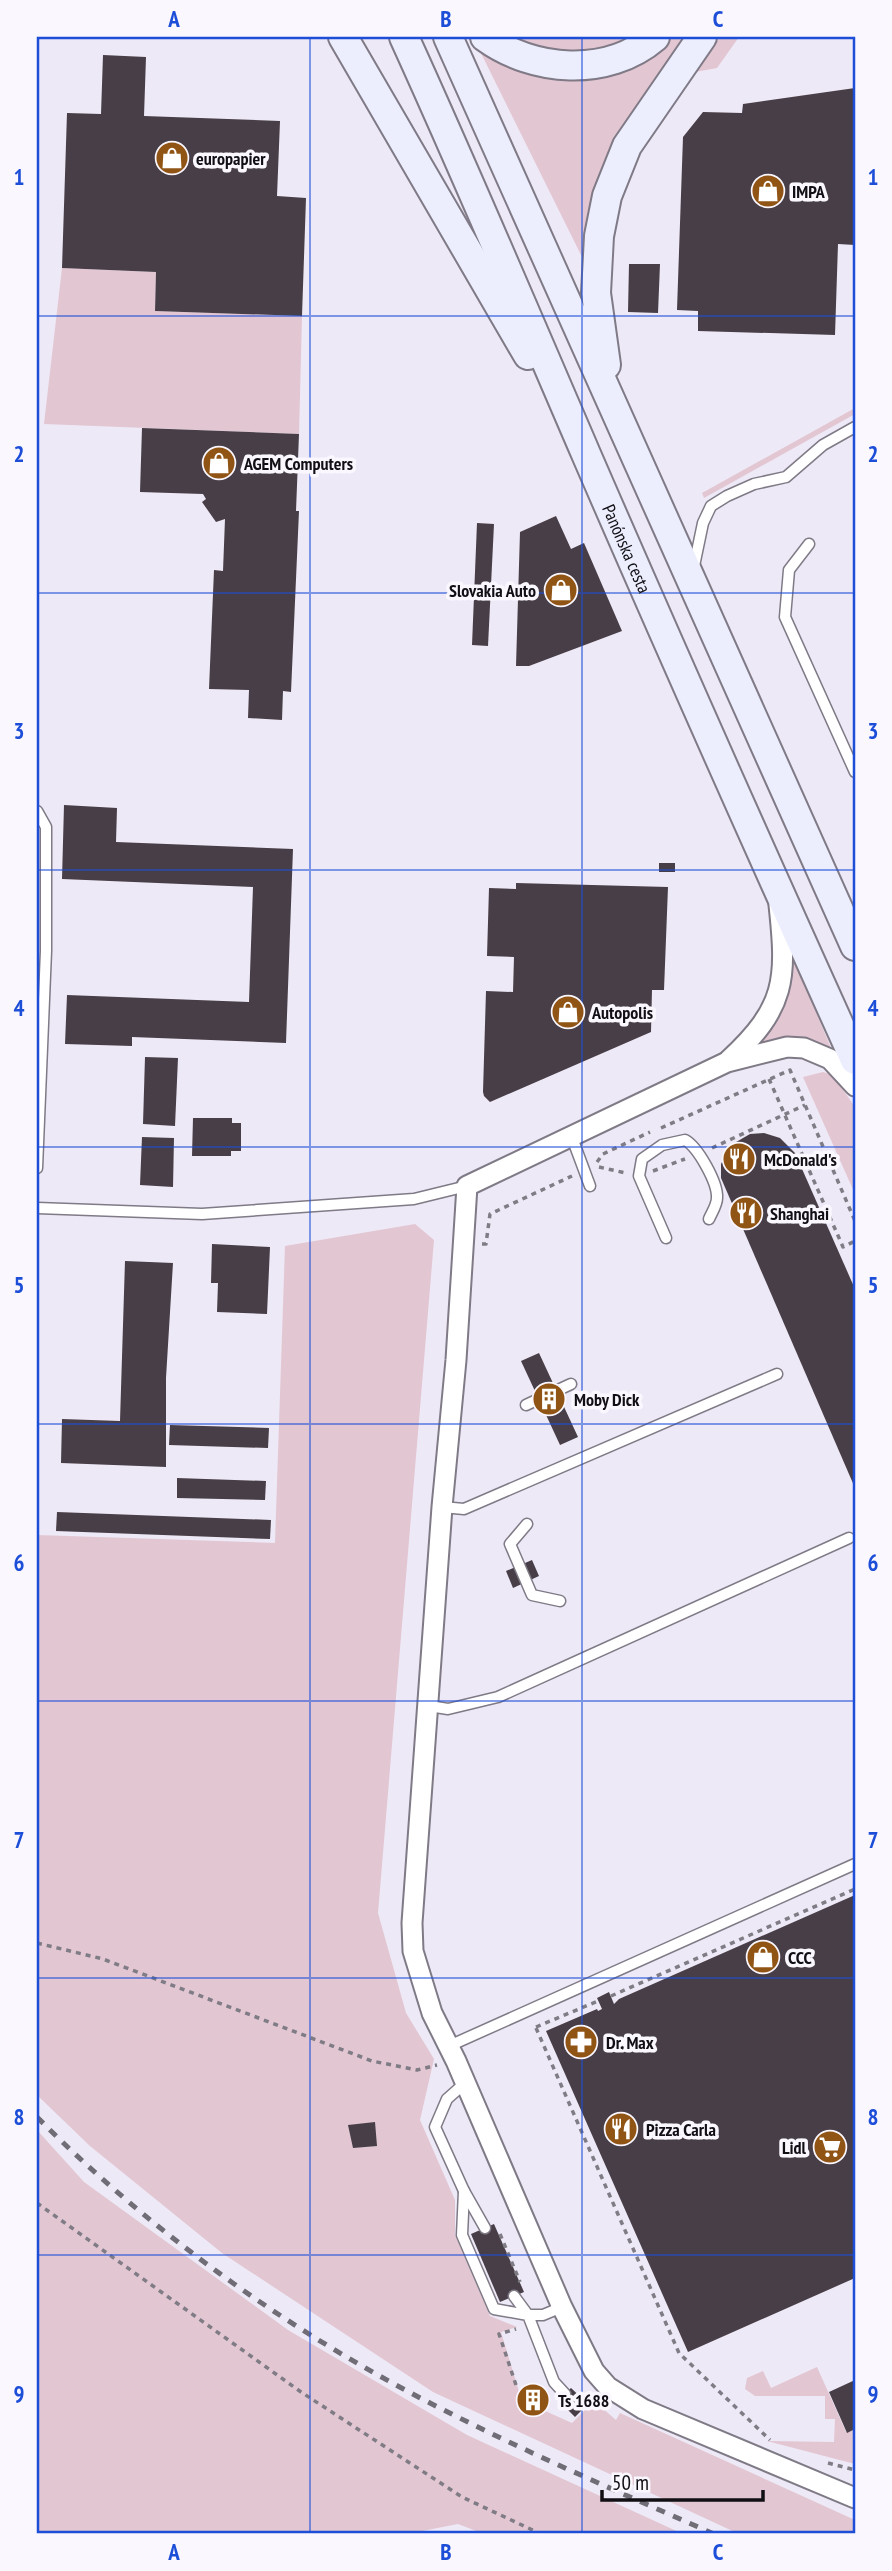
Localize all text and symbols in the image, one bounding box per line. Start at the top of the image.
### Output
text: A [167,4,180,33]
text: B [440,4,452,33]
text: C [713,4,724,33]
shop icon: europapier [153,139,191,177]
place label: europapier [196,147,266,170]
text: 1 [14,162,25,191]
text: 1 [868,162,879,191]
shop icon: IMPA [749,172,787,210]
place label: IMPA [792,180,826,203]
text: 2 [14,439,25,468]
text: 2 [868,439,879,468]
shop icon: AGEM Computers [200,444,238,482]
place label: AGEM Computers [243,452,353,475]
street label: Panónska cesta [598,501,657,596]
shop icon: Slovakia Auto [542,571,580,609]
place label: Slovakia Auto [449,579,536,602]
text: 3 [14,716,25,745]
text: 3 [868,716,879,745]
text: 4 [14,993,25,1022]
shop icon: Autopolis [549,993,587,1031]
text: 4 [868,993,879,1022]
place label: Autopolis [591,1001,653,1024]
restaurant icon: McDonald's [720,1140,758,1178]
place label: McDonald's [764,1148,837,1171]
restaurant icon: Shanghai [727,1194,765,1232]
place label: Shanghai [770,1202,829,1225]
text: 5 [14,1270,25,1299]
text: 5 [868,1270,879,1299]
building icon: Moby Dick [530,1380,568,1418]
place label: Moby Dick [574,1388,640,1411]
text: 6 [14,1548,25,1577]
text: 6 [868,1548,879,1577]
text: 7 [14,1825,25,1854]
text: 7 [868,1825,879,1854]
shop icon: CCC [744,1938,782,1976]
place label: CCC [788,1946,812,1969]
pharmacy icon: Dr. Max [562,2023,600,2061]
place label: Dr. Max [606,2031,654,2054]
text: 8 [14,2102,25,2131]
text: 8 [868,2102,879,2131]
restaurant icon: Pizza Carla [602,2110,640,2148]
place label: Pizza Carla [646,2118,716,2141]
supermarket icon: Lidl [811,2128,849,2166]
place label: Lidl [782,2136,807,2159]
text: 9 [14,2379,25,2408]
text: 9 [868,2379,879,2408]
building icon: Ts 1688 [514,2381,552,2419]
place label: Ts 1688 [558,2389,609,2412]
scale bar [602,2459,762,2503]
text: 50 m [612,2469,649,2496]
text: A [167,2537,180,2566]
text: B [440,2537,452,2566]
text: C [713,2537,724,2566]

